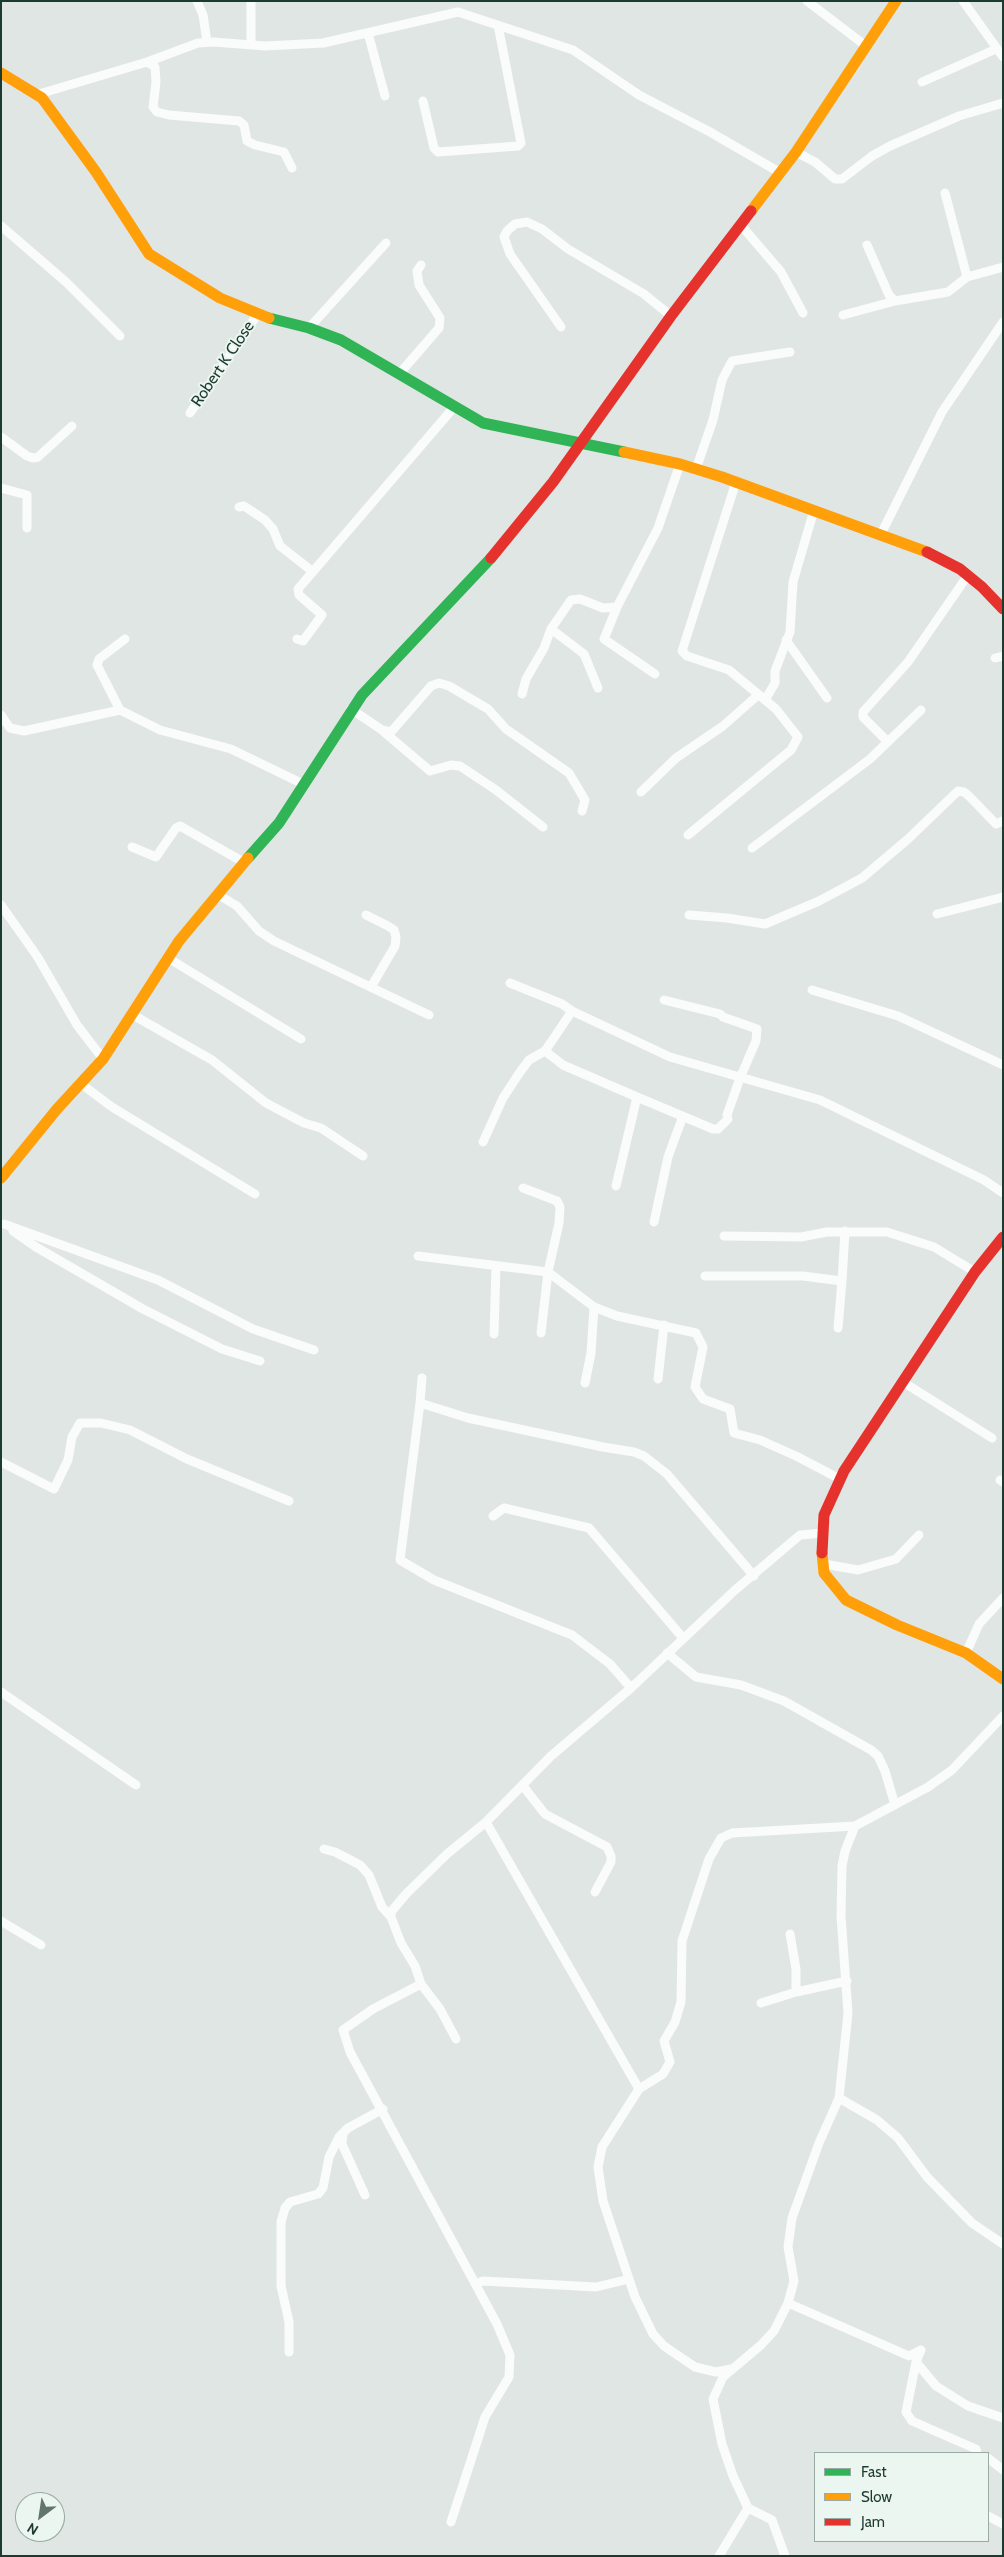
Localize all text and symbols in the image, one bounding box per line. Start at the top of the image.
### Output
street label: Robert K Close [187,318,259,410]
legend [814,2452,989,2542]
text: Fast [861,2463,886,2481]
text: Slow [861,2488,892,2506]
north arrow [15,2492,65,2542]
text: Jam [861,2513,885,2531]
text: N [24,2519,42,2539]

